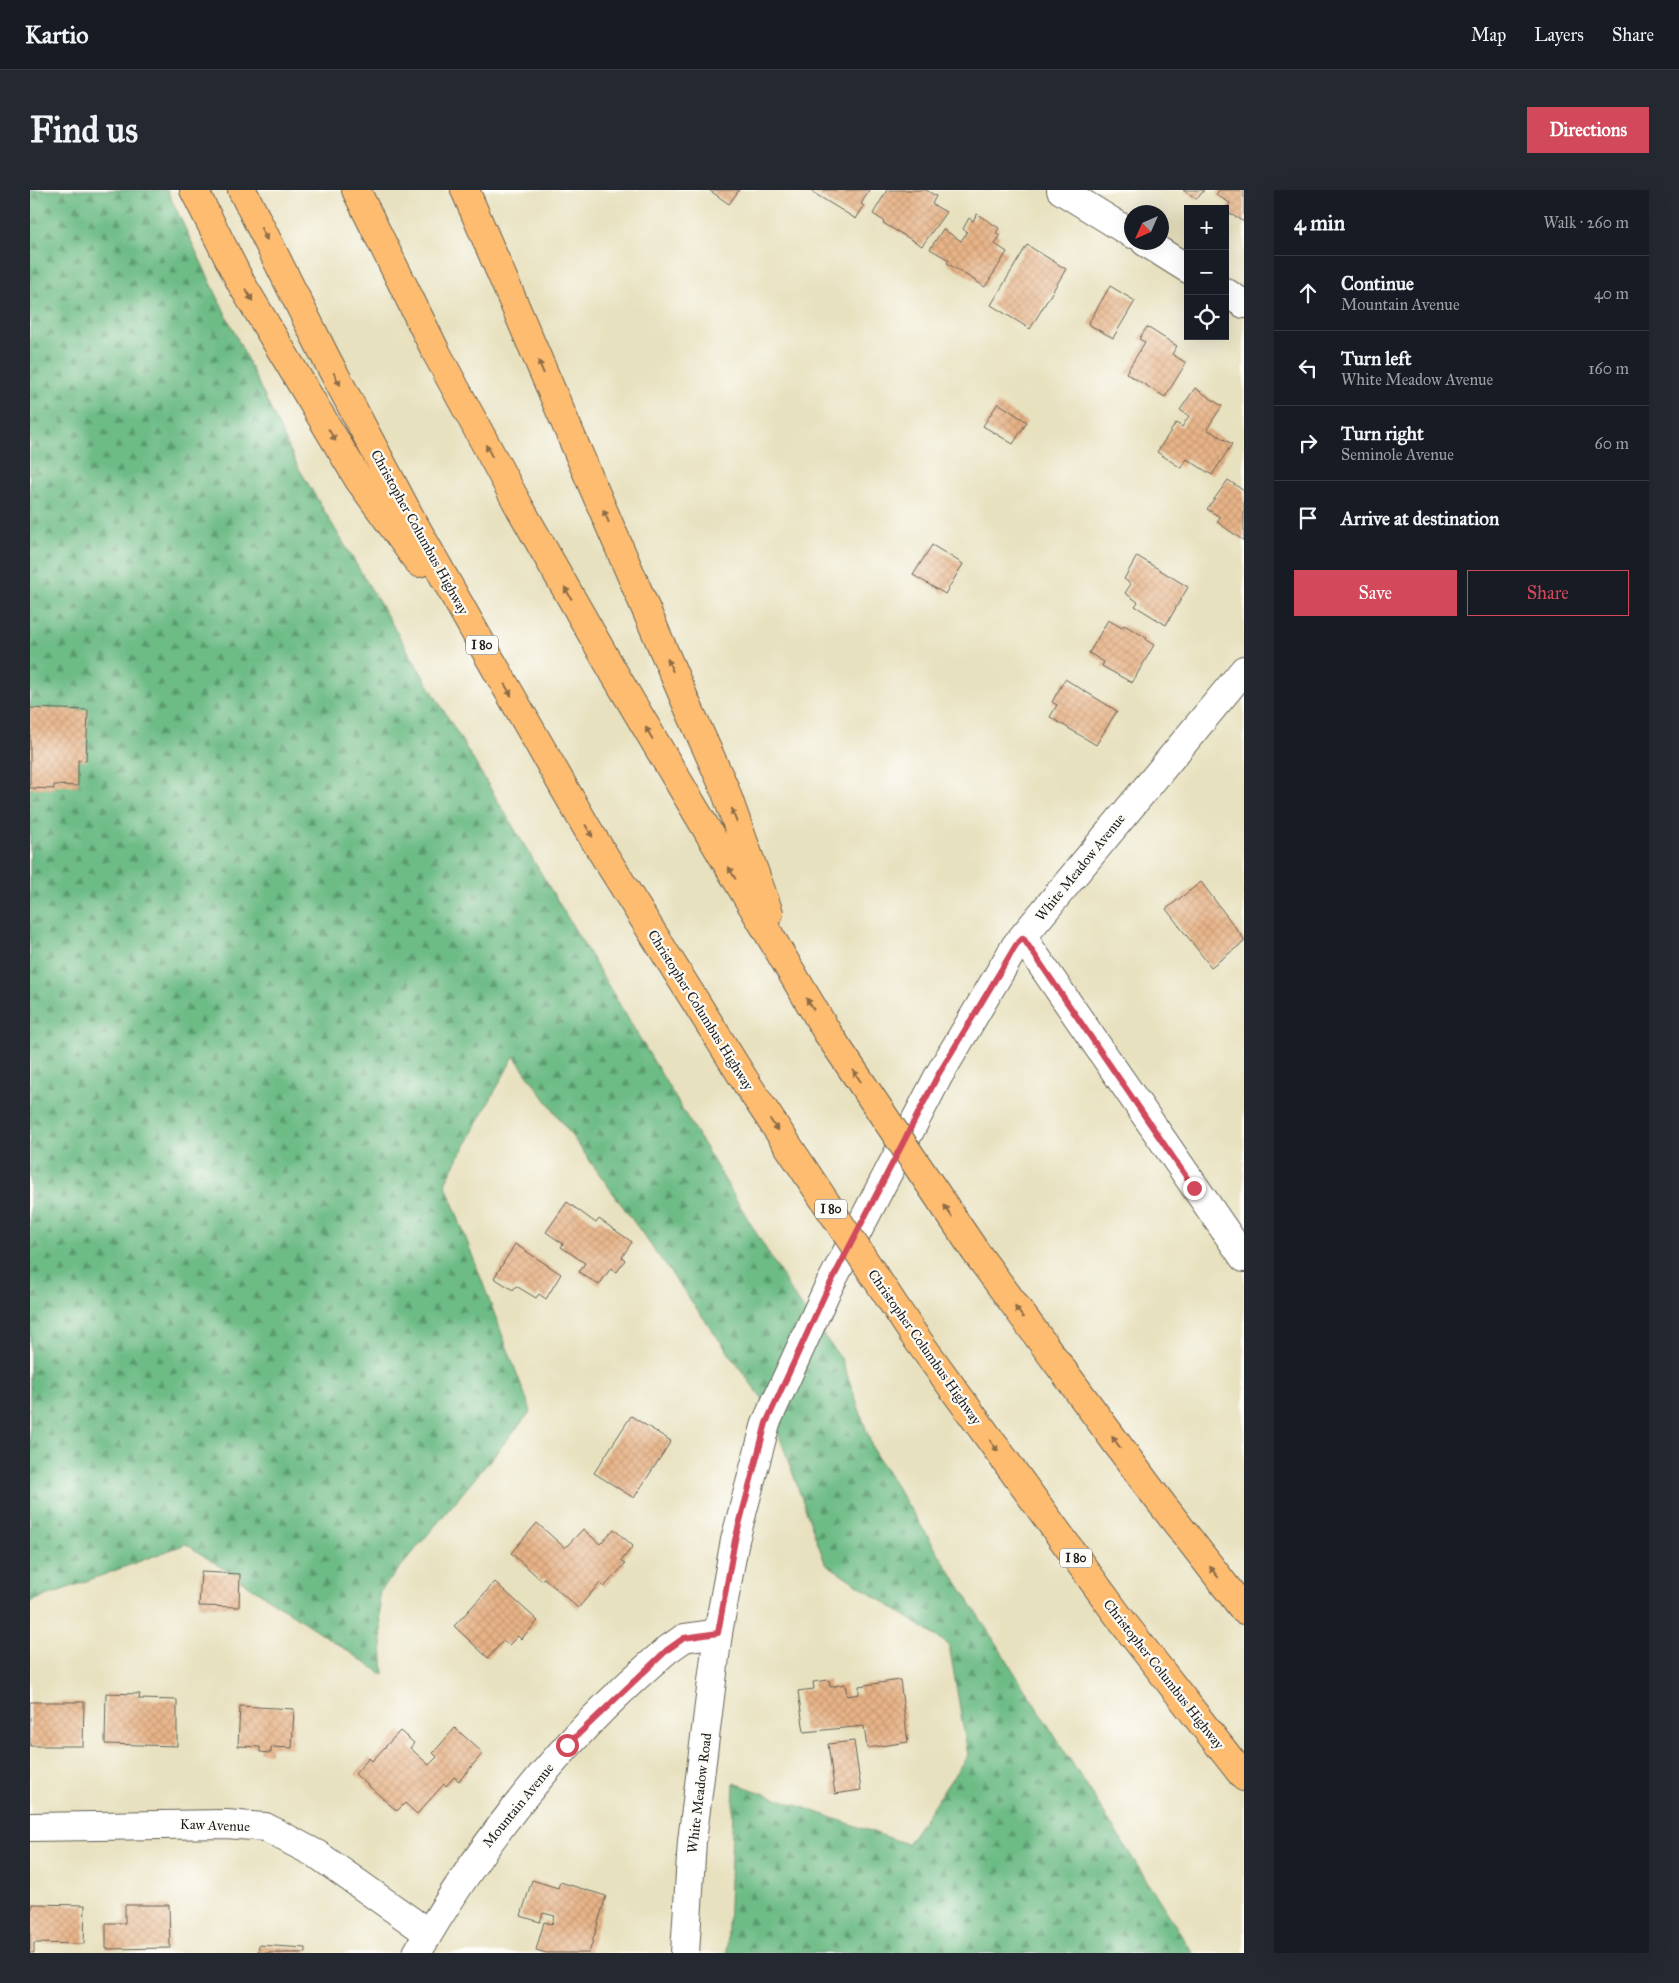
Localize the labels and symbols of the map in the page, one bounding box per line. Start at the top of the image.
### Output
north arrow [1124,205,1169,250]
one-way arrow [260,227,268,241]
one-way arrow [244,289,253,302]
one-way arrow [537,360,545,374]
one-way arrow [333,371,341,386]
one-way arrow [327,429,336,442]
one-way arrow [485,443,493,458]
street label: Christopher Columbus Highway [367,447,472,618]
one-way arrow [601,509,609,523]
one-way arrow [564,585,572,600]
road number: I 80 [466,636,498,654]
one-way arrow [665,658,673,672]
one-way arrow [503,684,512,697]
one-way arrow [645,727,654,740]
one-way arrow [730,807,737,822]
street label: White Meadow Avenue [1032,810,1129,924]
one-way arrow [584,824,594,837]
one-way arrow [727,867,736,880]
street label: Christopher Columbus Highway [644,927,757,1094]
one-way arrow [805,997,814,1011]
one-way arrow [852,1069,862,1083]
one-way arrow [769,1118,779,1131]
route end [1183,1177,1206,1200]
road number: I 80 [815,1200,847,1218]
one-way arrow [943,1204,952,1217]
street label: Christopher Columbus Highway [864,1266,985,1429]
one-way arrow [1014,1305,1024,1319]
one-way arrow [1111,1436,1121,1449]
one-way arrow [989,1439,999,1452]
road number: I 80 [1060,1549,1092,1568]
one-way arrow [1209,1565,1219,1579]
street label: Christopher Columbus Highway [1100,1596,1228,1753]
street label: White Meadow Road [684,1732,715,1854]
route start [556,1734,579,1757]
street label: Mountain Avenue [479,1760,558,1851]
street label: Kaw Avenue [180,1816,250,1835]

